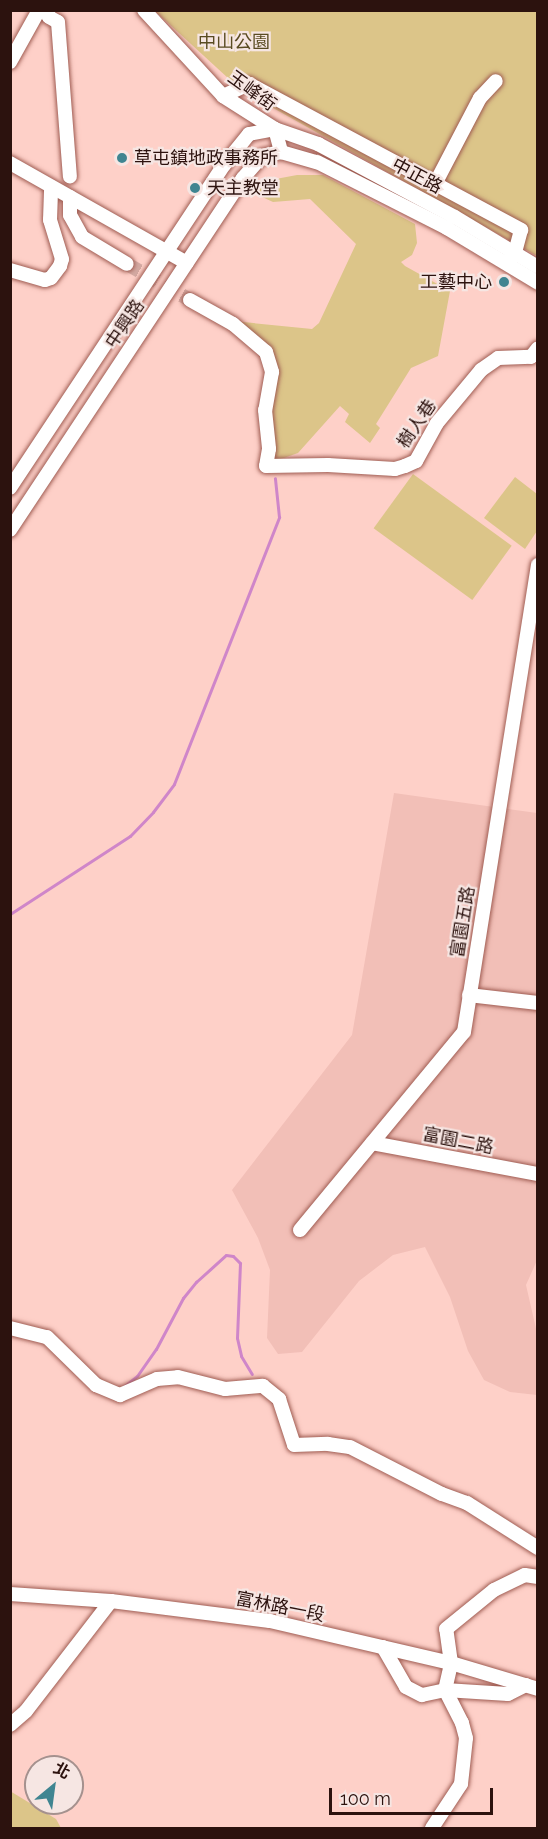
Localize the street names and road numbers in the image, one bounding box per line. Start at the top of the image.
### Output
street label: 玉峰街 [224,66,280,116]
street label: 中正路 [388,154,446,198]
street label: 中興路 [101,296,149,352]
street label: 樹人巷 [393,396,441,452]
street label: 富園五路 [447,885,479,959]
street label: 富園二路 [421,1124,495,1158]
street label: 富林路一段 [234,1588,326,1626]

